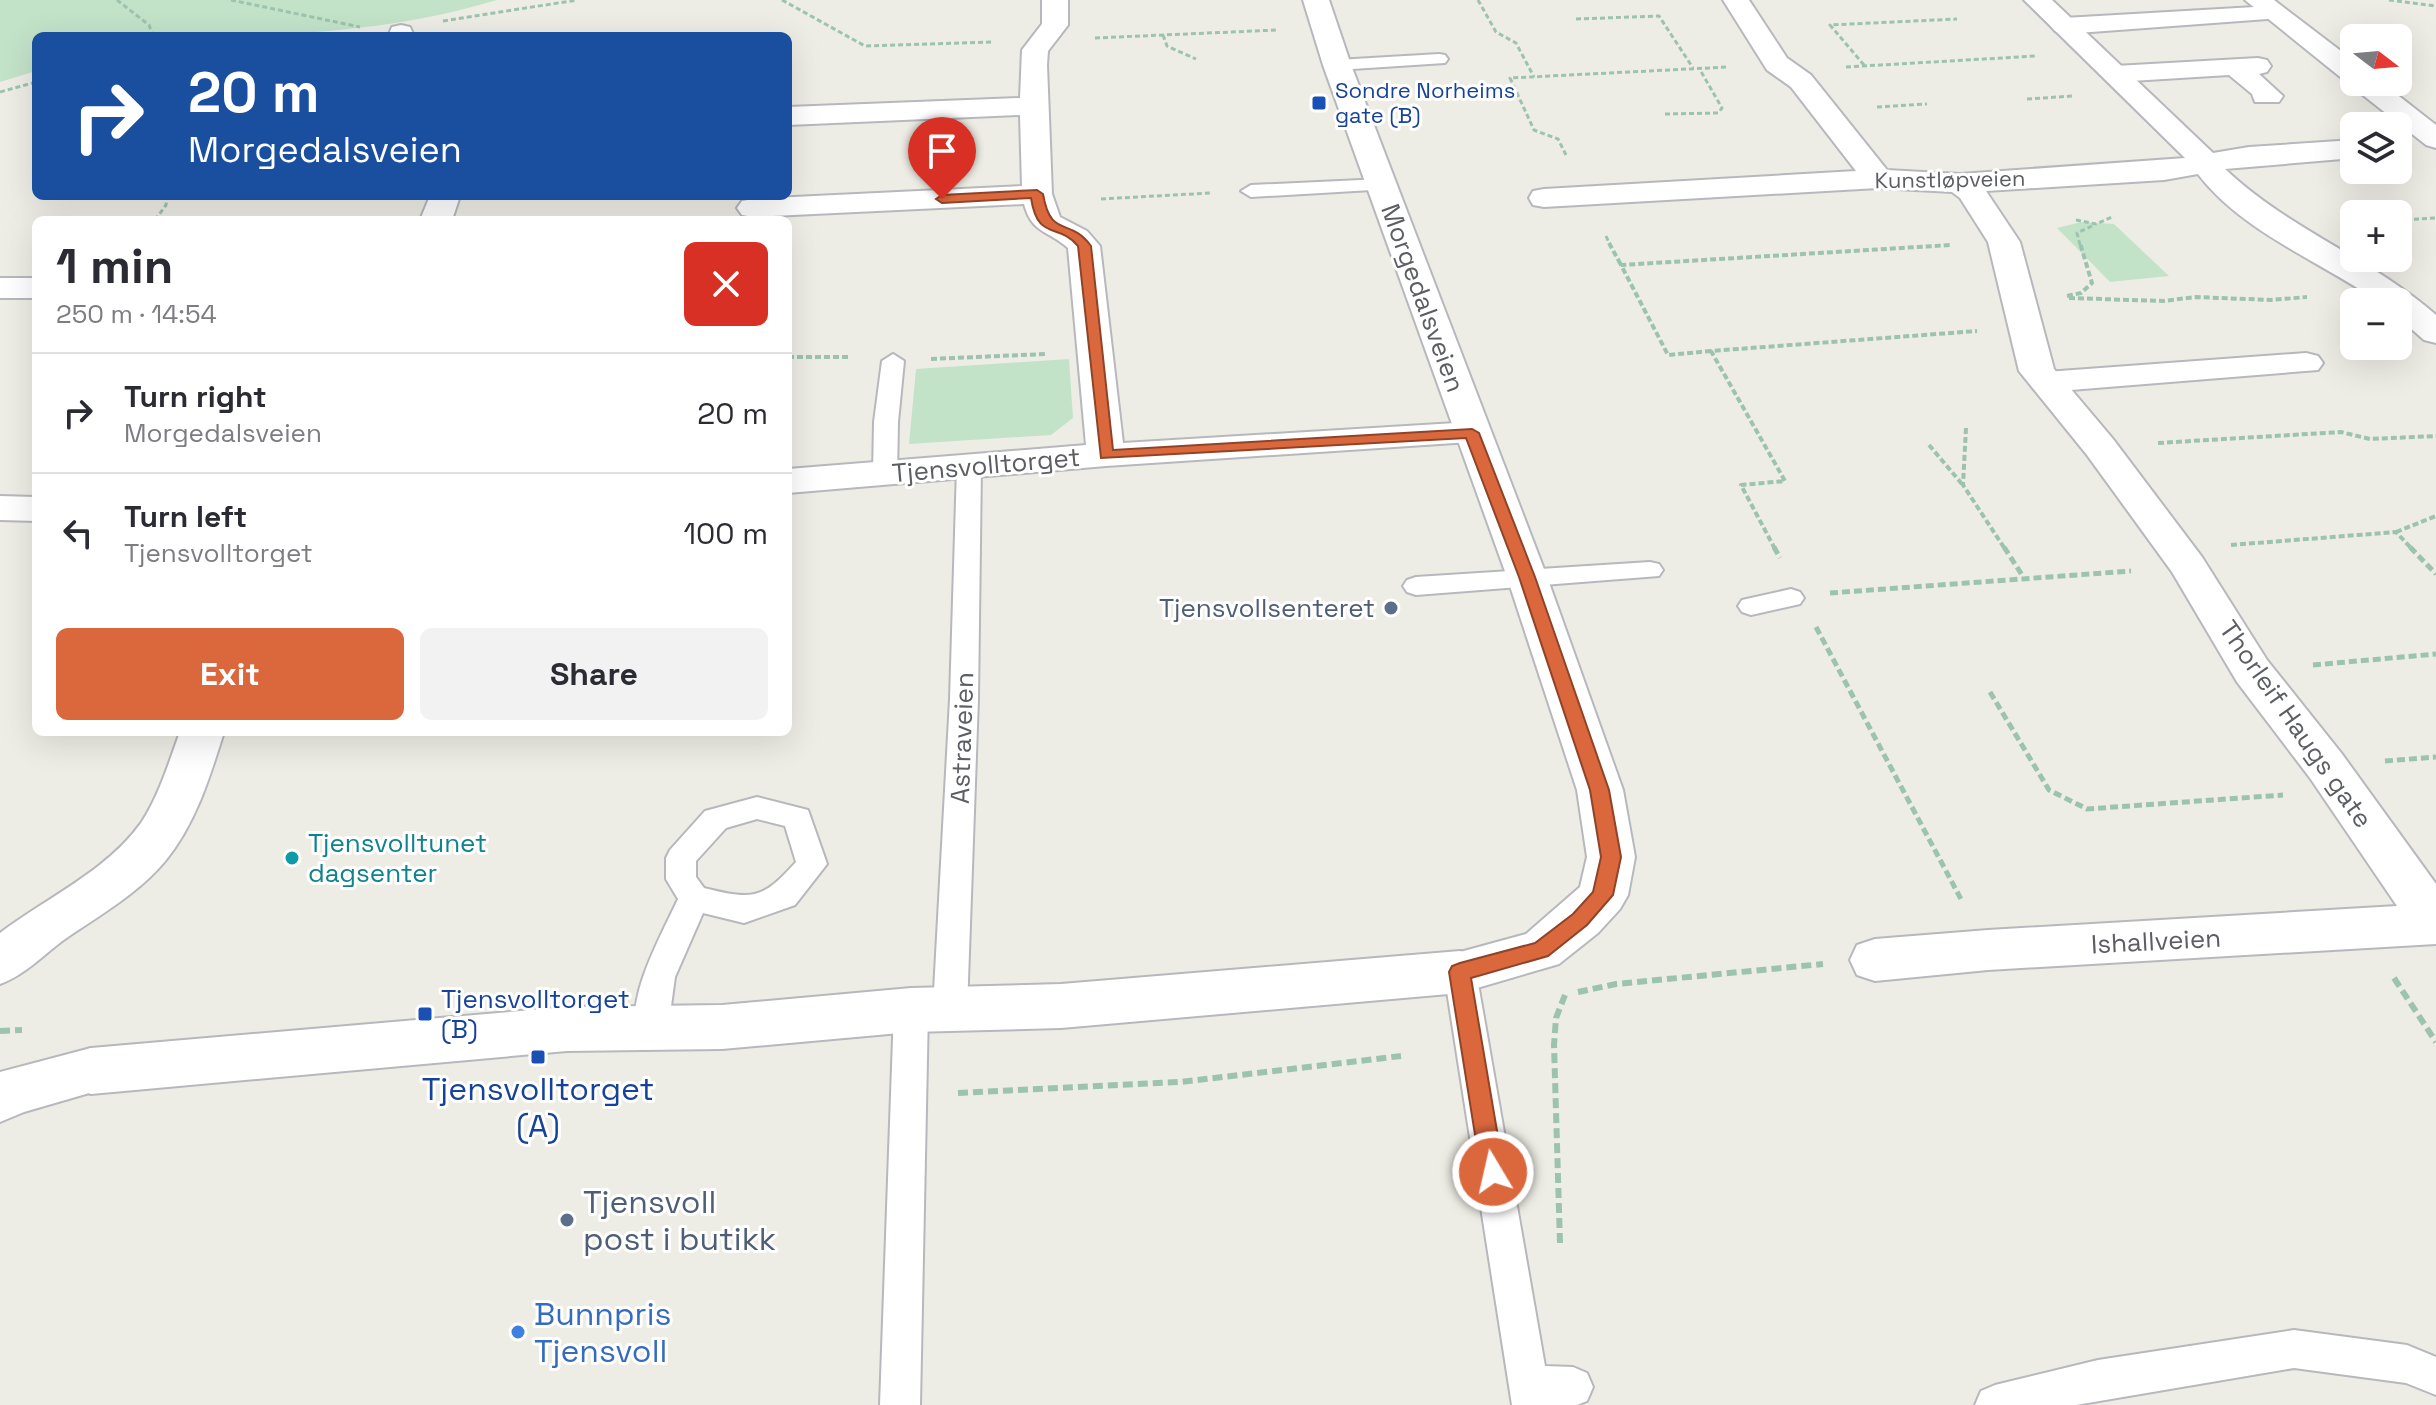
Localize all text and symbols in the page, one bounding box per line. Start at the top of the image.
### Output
north arrow [2340,24,2412,96]
map controls [2340,24,2412,360]
text: 20 m [188,57,320,128]
icon: right [56,64,160,168]
place label: Sondre Norheims gate (B) [1335,76,1515,129]
marker: Sondre Norheims gate (B) [1310,94,1328,112]
button: layers [2340,112,2412,184]
pin [908,117,976,199]
text: Morgedalsveien [188,127,462,173]
icon: arrive [920,129,964,173]
street label: Kunstløpveien [1874,164,2026,194]
street label: Morgedalsveien [1373,199,1473,397]
button: + [2340,200,2412,272]
text: 1 min [56,236,173,297]
button: close [684,242,768,326]
button: − [2340,288,2412,360]
text: 250 m · 14:54 [56,297,217,331]
text: Turn right [124,377,267,416]
icon: right [56,391,100,435]
text: 20 m [697,394,768,433]
text: Morgedalsveien [124,416,322,450]
street label: Tjensvolltorget [891,440,1081,490]
text: Turn left [124,497,247,536]
icon: left [56,511,100,555]
text: 100 m [683,514,768,553]
text: Tjensvolltorget [124,536,313,570]
place label: Tjensvollsenteret [1159,591,1375,625]
marker: Tjensvollsenteret [1382,599,1400,617]
street label: Thorleif Haugs gate [2212,614,2380,834]
button: Exit [56,628,404,720]
button: Share [420,628,768,720]
street label: Astraveien [943,671,981,805]
place label: Tjensvolltunet dagsenter [308,826,487,890]
marker: Tjensvolltunet dagsenter [283,849,301,867]
street label: Ishallveien [2090,921,2222,961]
place label: Tjensvolltorget (B) [441,982,630,1046]
marker: Tjensvolltorget (B) [416,1005,434,1023]
marker: Tjensvolltorget (A) [529,1048,547,1066]
place label: Tjensvolltorget (A) [422,1069,654,1146]
position arrow [1451,1130,1535,1214]
place label: Tjensvoll post i butikk [583,1182,776,1259]
marker: Tjensvoll post i butikk [558,1211,576,1229]
place label: Bunnpris Tjensvoll [534,1294,671,1371]
marker: Bunnpris Tjensvoll [509,1323,527,1341]

